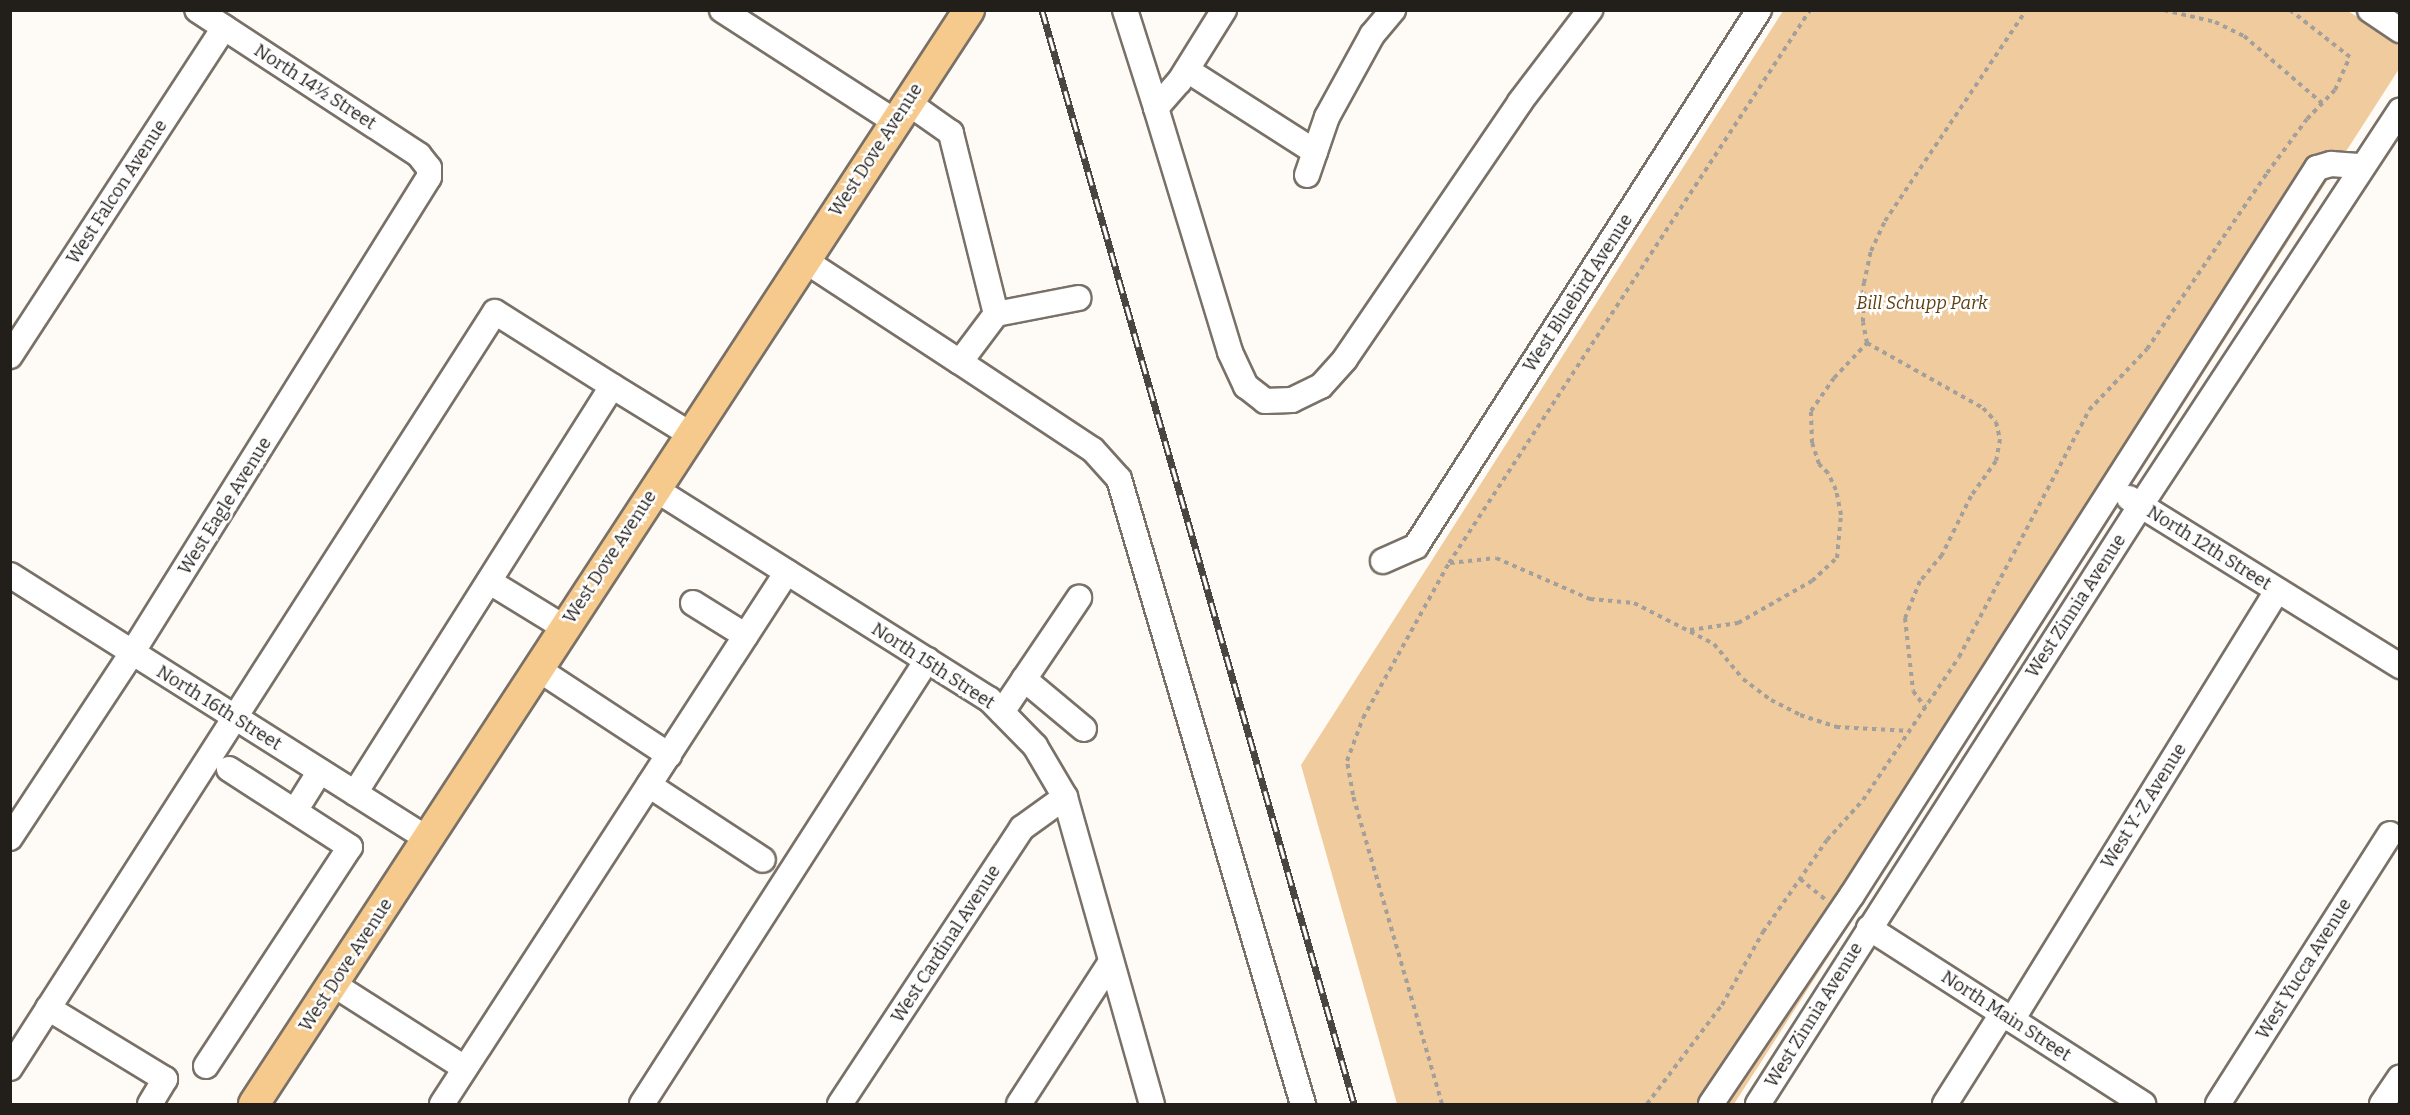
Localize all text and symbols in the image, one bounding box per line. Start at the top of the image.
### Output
street label: North 14½ Street [250,40,380,134]
street label: West Dove Avenue [825,79,927,221]
street label: West Falcon Avenue [62,116,172,268]
street label: West Bluebird Avenue [1519,210,1637,376]
park label: Bill Schupp Park [1856,292,1988,314]
street label: West Eagle Avenue [174,433,276,579]
street label: West Dove Avenue [559,486,661,628]
street label: North 12th Street [2143,501,2275,595]
street label: West Zinnia Avenue [2022,530,2130,682]
street label: North 15th Street [867,618,999,714]
street label: North 16th Street [153,661,285,755]
street label: West Y-Z Avenue [2097,739,2191,873]
street label: West Cardinal Avenue [887,861,1005,1027]
street label: West Dove Avenue [295,894,397,1036]
street label: West Yucca Avenue [2252,895,2356,1043]
street label: West Zinnia Avenue [1761,939,1867,1091]
street label: North Main Street [1937,966,2075,1066]

